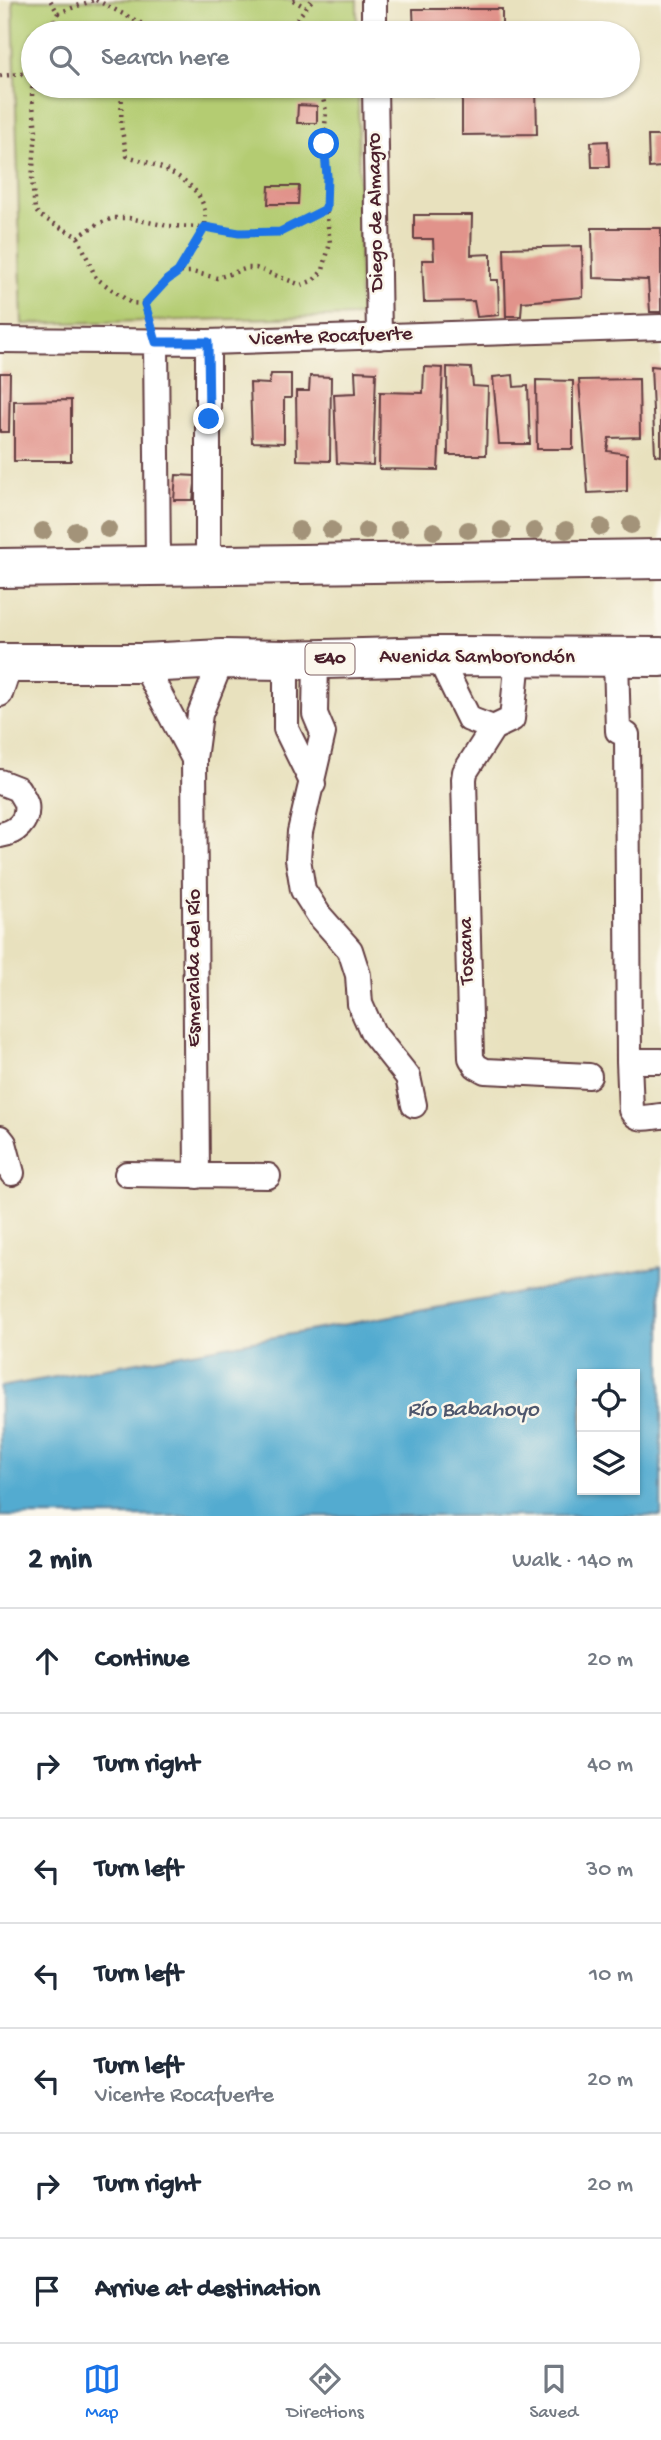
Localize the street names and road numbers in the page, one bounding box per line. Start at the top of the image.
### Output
street label: Diego de Almagro [363,132,391,294]
street label: Vicente Rocafuerte [248,323,414,353]
road number: E40 [306,644,354,674]
street label: Avenida Samborondón [379,646,575,671]
street label: Esmeralda del Río [183,889,208,1047]
street label: Toscana [455,916,481,986]

